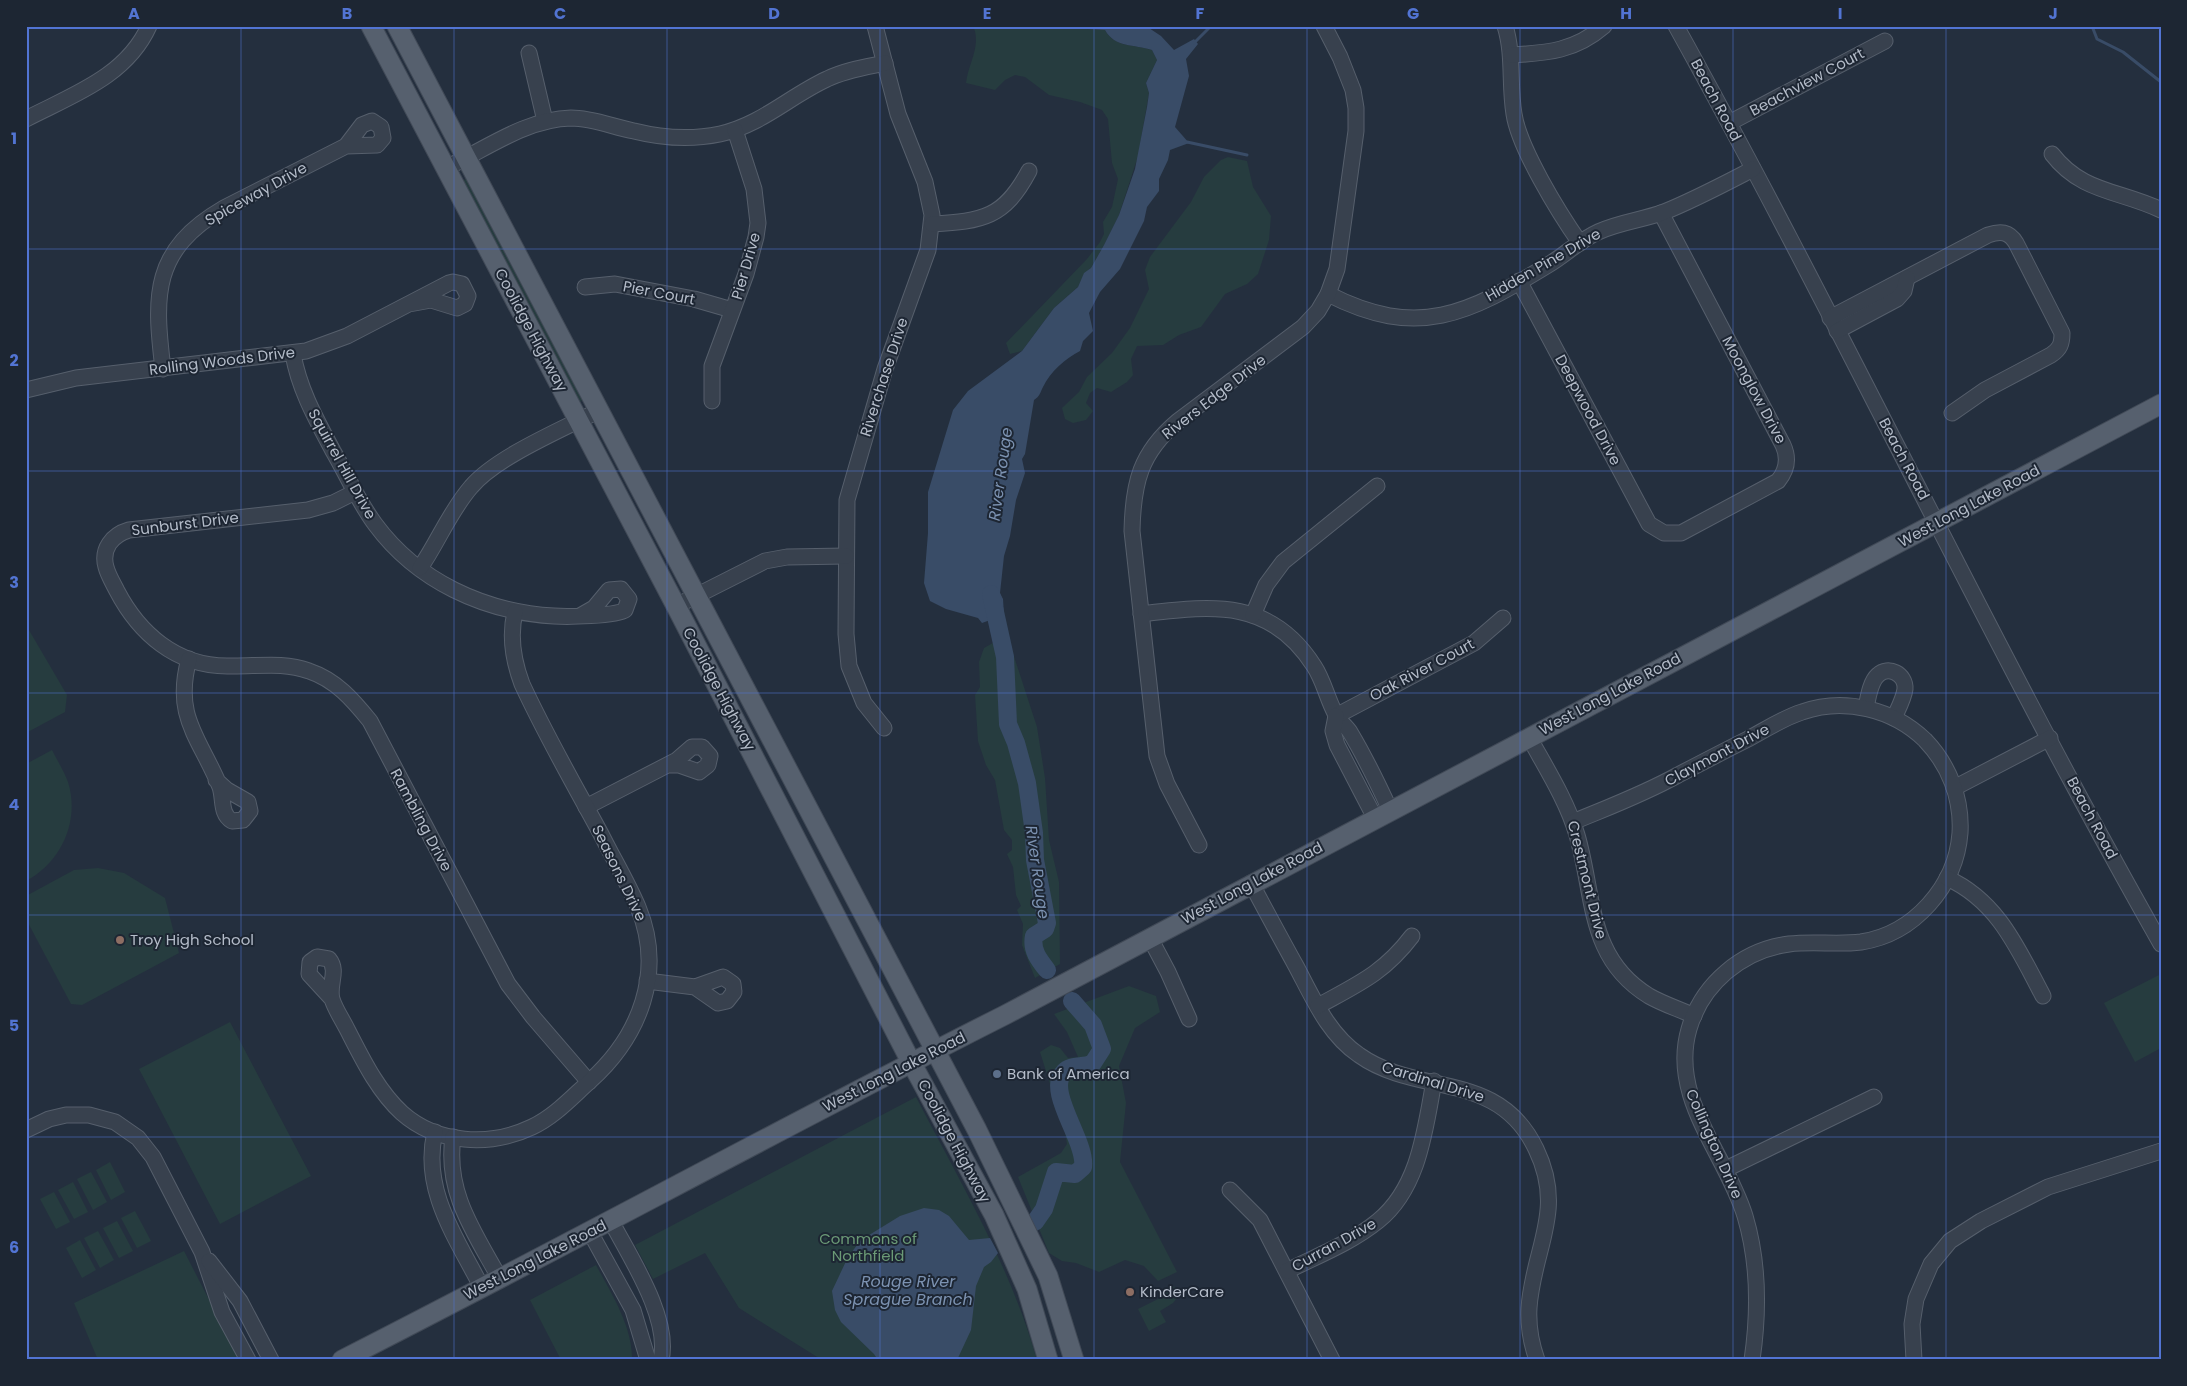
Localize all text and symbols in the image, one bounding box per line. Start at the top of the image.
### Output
text: A [128,2,140,25]
text: B [342,2,352,25]
text: C [554,2,566,25]
text: D [768,2,780,25]
text: E [983,2,991,25]
text: F [1196,2,1205,25]
text: G [1407,2,1419,25]
text: H [1620,2,1632,25]
text: I [1838,2,1842,25]
text: J [2048,2,2058,25]
street label: Beachview Court [1746,43,1868,121]
street label: Beach Road [1686,55,1747,145]
text: 1 [11,127,17,150]
street label: Spiceway Drive [201,157,311,230]
street label: Hidden Pine Drive [1481,223,1604,306]
street label: Pier Drive [726,230,765,302]
street label: Coolidge Highway [490,265,573,395]
street label: Pier Court [621,275,697,310]
street label: Riverchase Drive [854,315,913,439]
street label: Moonglow Drive [1717,332,1792,447]
street label: Rolling Woods Drive [148,341,296,380]
text: 2 [9,349,19,372]
street label: Rivers Edge Drive [1157,349,1270,444]
street label: Deepwood Drive [1550,351,1626,469]
street label: Squirrel Hill Drive [303,405,382,523]
street label: Beach Road [1874,414,1935,504]
water label: River Rouge [983,426,1018,522]
street label: West Long Lake Road [1894,459,2043,552]
street label: Sunburst Drive [130,506,240,541]
text: 3 [9,571,19,594]
street label: Coolidge Highway [678,624,761,754]
street label: Oak River Court [1366,633,1478,706]
street label: West Long Lake Road [1535,647,1684,740]
street label: Claymont Drive [1661,718,1773,791]
street label: Rambling Drive [386,765,457,875]
street label: Beach Road [2062,773,2123,863]
text: 4 [9,793,20,816]
street label: Crestmont Drive [1563,818,1612,941]
street label: Seasons Drive [587,821,652,924]
water label: River Rouge [1020,824,1055,920]
street label: West Long Lake Road [1177,836,1326,929]
place label: Troy High School [130,929,254,950]
marker: Troy High School [114,934,126,946]
text: 5 [9,1014,19,1037]
street label: West Long Lake Road [819,1026,969,1117]
street label: Cardinal Drive [1379,1056,1487,1107]
place label: Bank of America [1007,1063,1130,1084]
marker: Bank of America [991,1068,1003,1080]
street label: Coolidge Highway [913,1076,996,1206]
street label: Collington Drive [1681,1086,1748,1202]
street label: Curran Drive [1288,1213,1380,1276]
street label: West Long Lake Road [460,1214,610,1305]
park label: Commons of Northfield [819,1228,917,1266]
text: 6 [9,1236,19,1259]
water label: Rouge River Sprague Branch [843,1270,973,1311]
place label: KinderCare [1140,1281,1224,1302]
marker: KinderCare [1124,1286,1136,1298]

